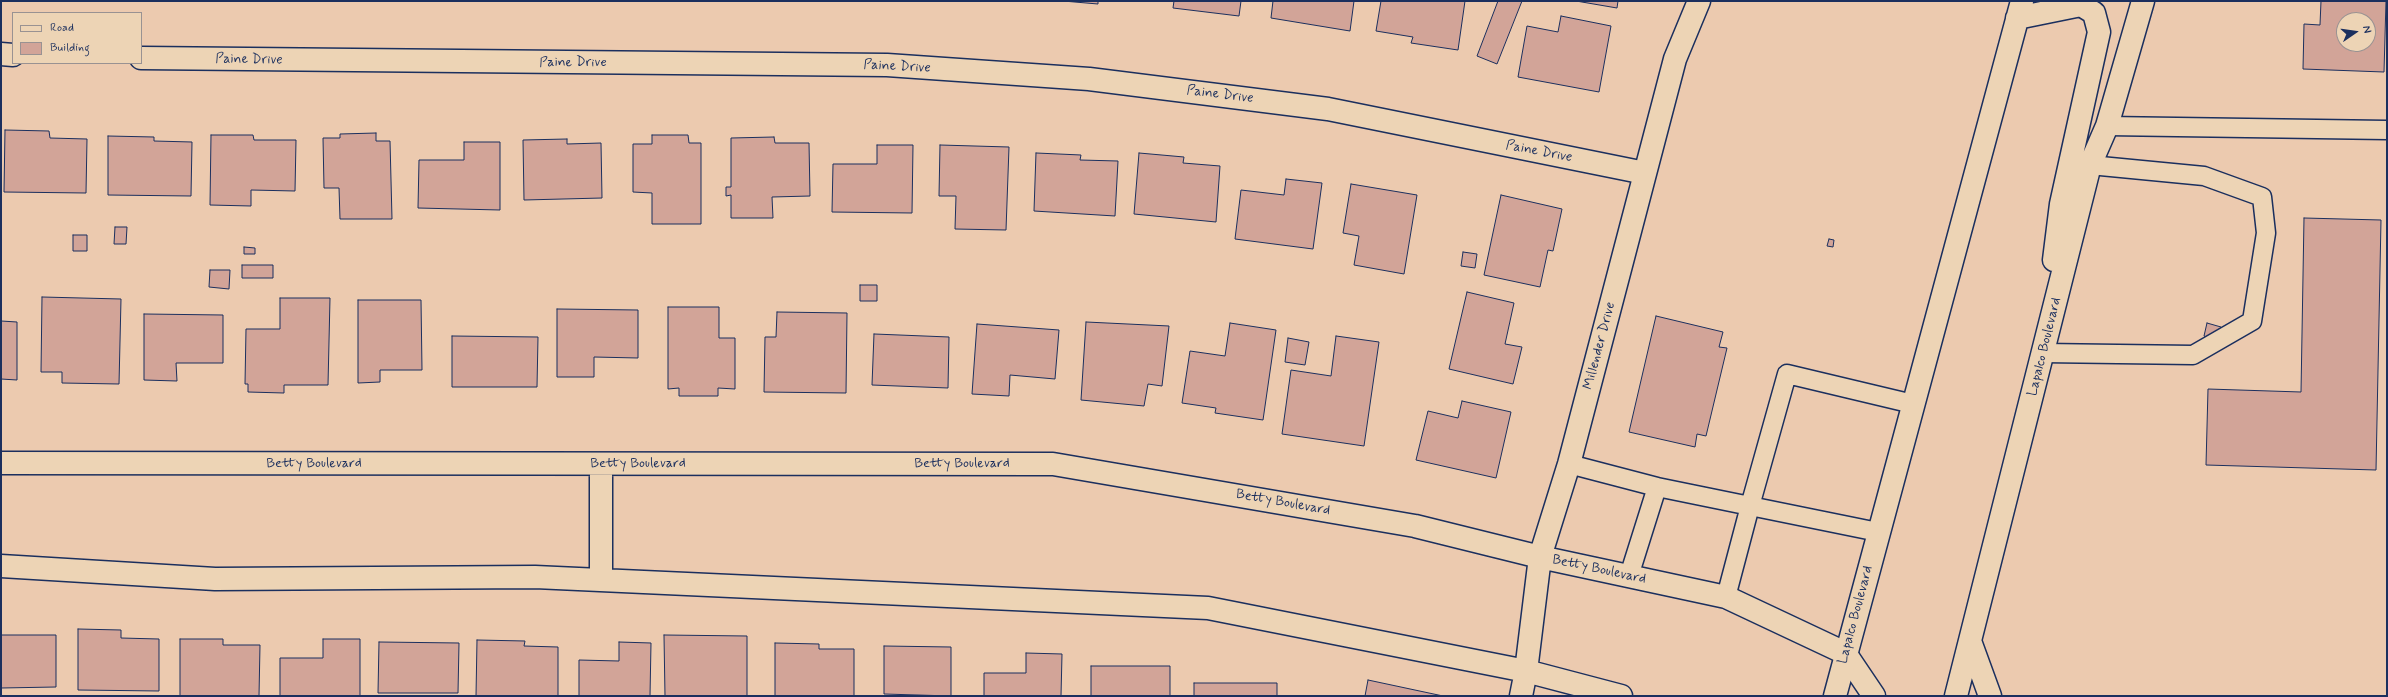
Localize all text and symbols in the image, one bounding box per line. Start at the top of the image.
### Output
legend [12,12,142,64]
north arrow [2336,12,2376,52]
text: Road [50,20,74,36]
text: N [2359,24,2374,35]
text: Building [50,40,90,56]
street label: Paine Drive [215,51,283,69]
street label: Paine Drive [539,55,607,71]
street label: Paine Drive [863,57,931,77]
street label: Paine Drive [1186,83,1254,107]
street label: Paine Drive [1504,137,1574,167]
street label: Lapalco Boulevard [2025,296,2065,398]
street label: Millender Drive [1580,300,1620,392]
street label: Betty Boulevard [266,456,362,472]
street label: Betty Boulevard [590,456,686,472]
street label: Betty Boulevard [914,456,1010,472]
street label: Betty Boulevard [1234,486,1332,520]
street label: Betty Boulevard [1551,552,1647,588]
street label: Lapalco Boulevard [1835,564,1877,666]

